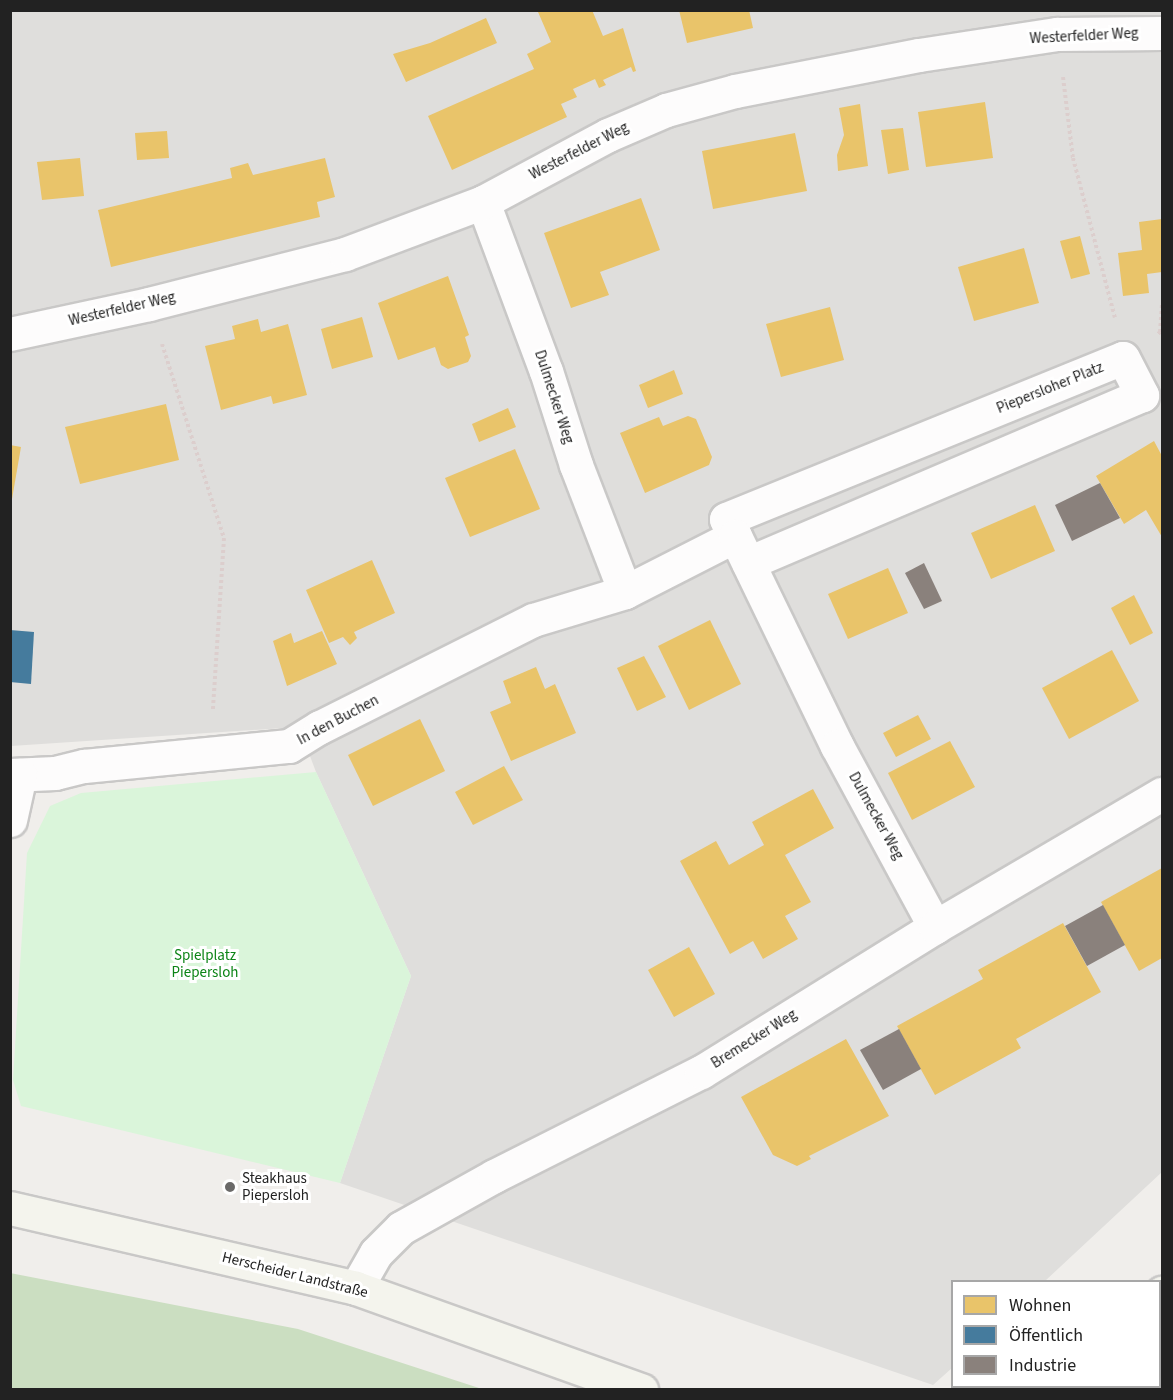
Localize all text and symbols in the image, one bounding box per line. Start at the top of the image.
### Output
street label: Westerfelder Weg [1029,24,1139,48]
street label: Westerfelder Weg [526,118,632,184]
street label: Westerfelder Weg [67,288,177,330]
street label: Dulmecker Weg [530,348,578,446]
street label: Piepersloher Platz [994,358,1106,418]
street label: In den Buchen [294,691,382,749]
street label: Dulmecker Weg [845,769,907,863]
park label: Spielplatz Piepersloh [172,946,238,981]
street label: Bremecker Weg [708,1006,800,1072]
place label: Steakhaus Piepersloh [242,1169,309,1204]
marker: Steakhaus Piepersloh [223,1180,237,1194]
street label: Herscheider Landstraße [220,1248,370,1302]
legend [951,1280,1161,1388]
text: Wohnen [1009,1293,1071,1318]
text: Öffentlich [1009,1323,1083,1348]
text: Industrie [1009,1353,1076,1378]

